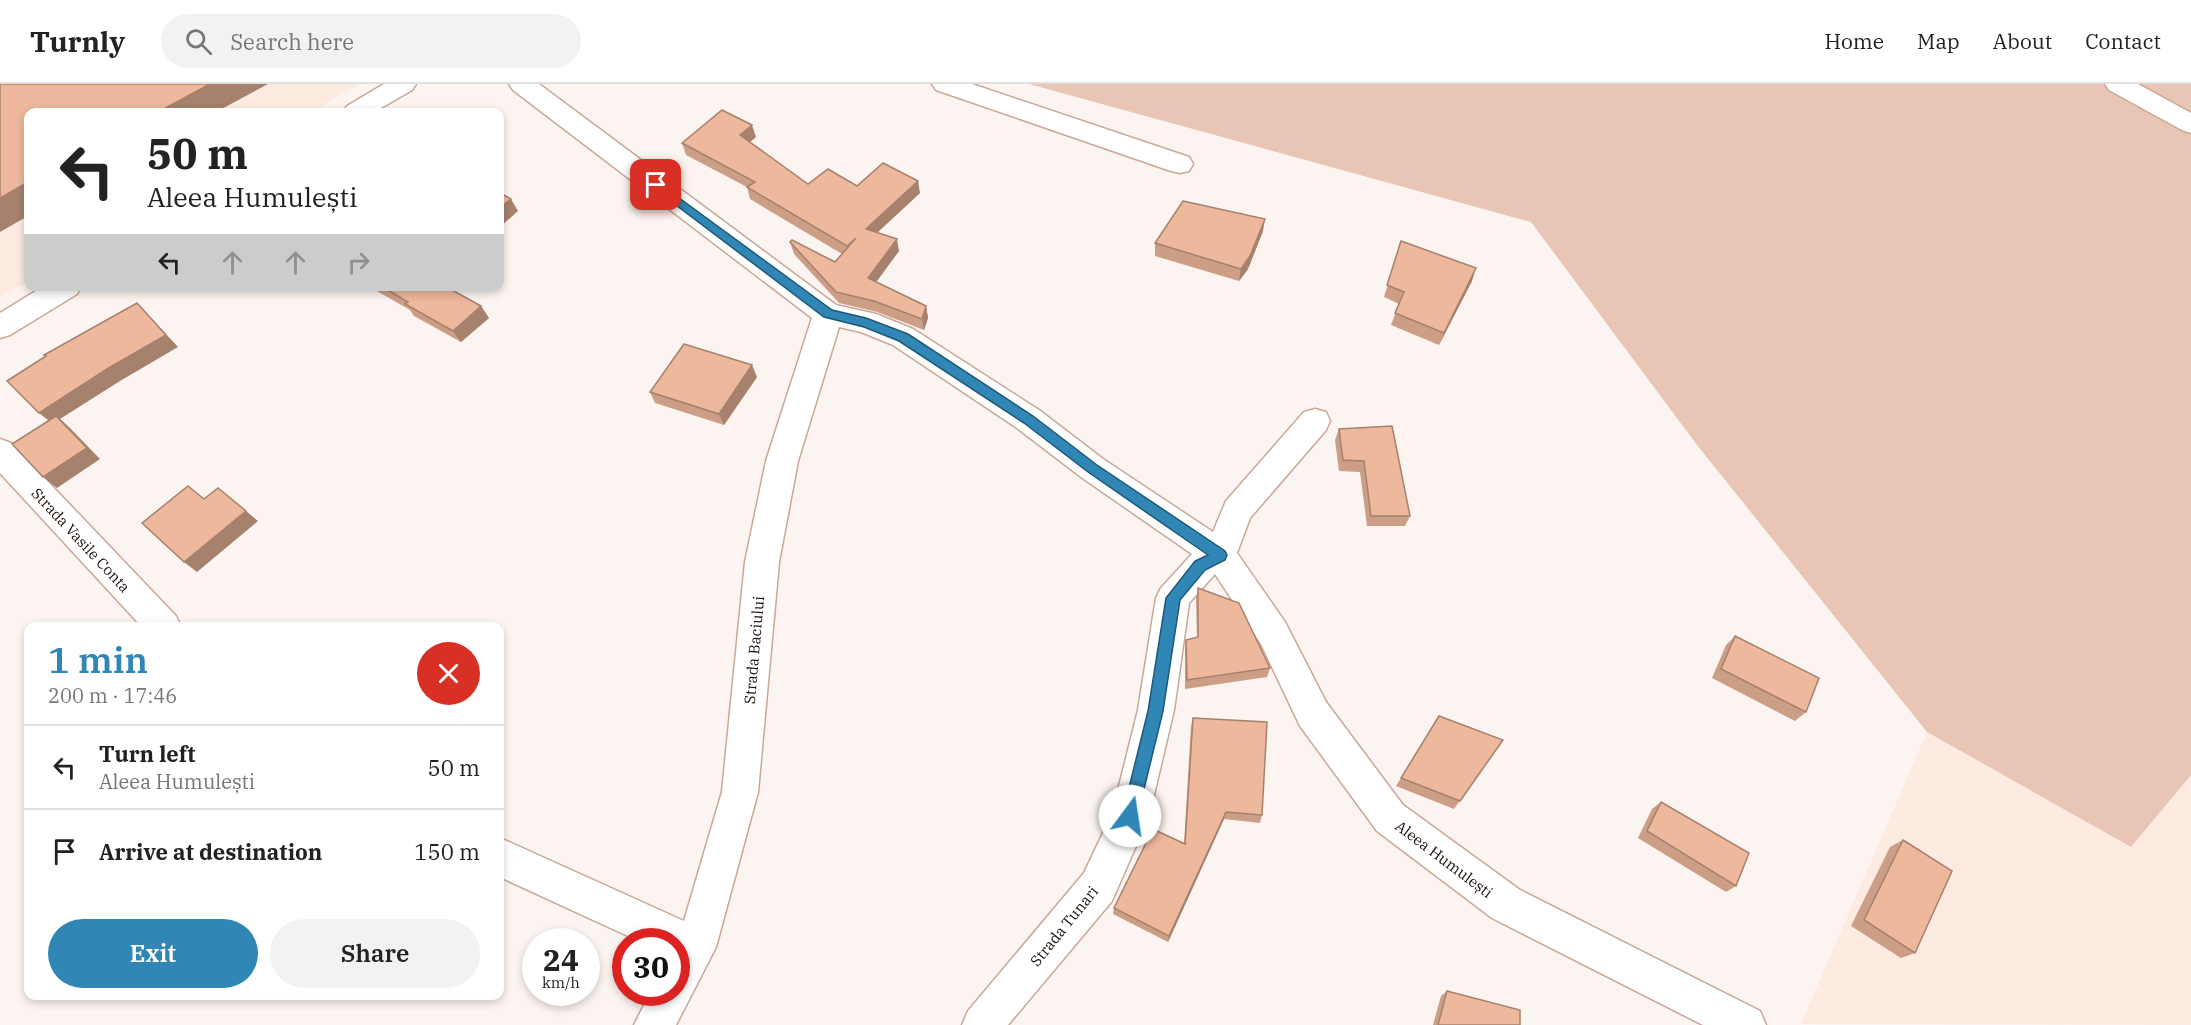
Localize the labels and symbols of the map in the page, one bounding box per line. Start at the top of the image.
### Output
pin [630,159,681,210]
street label: Strada Vasile Conta [28,484,134,596]
street label: Strada Baciului [740,595,768,705]
position arrow [1098,784,1162,848]
street label: Aleea Humulești [1392,816,1497,902]
street label: Strada Tunari [1026,882,1102,970]
speed limit sign: 30 [612,928,690,1006]

